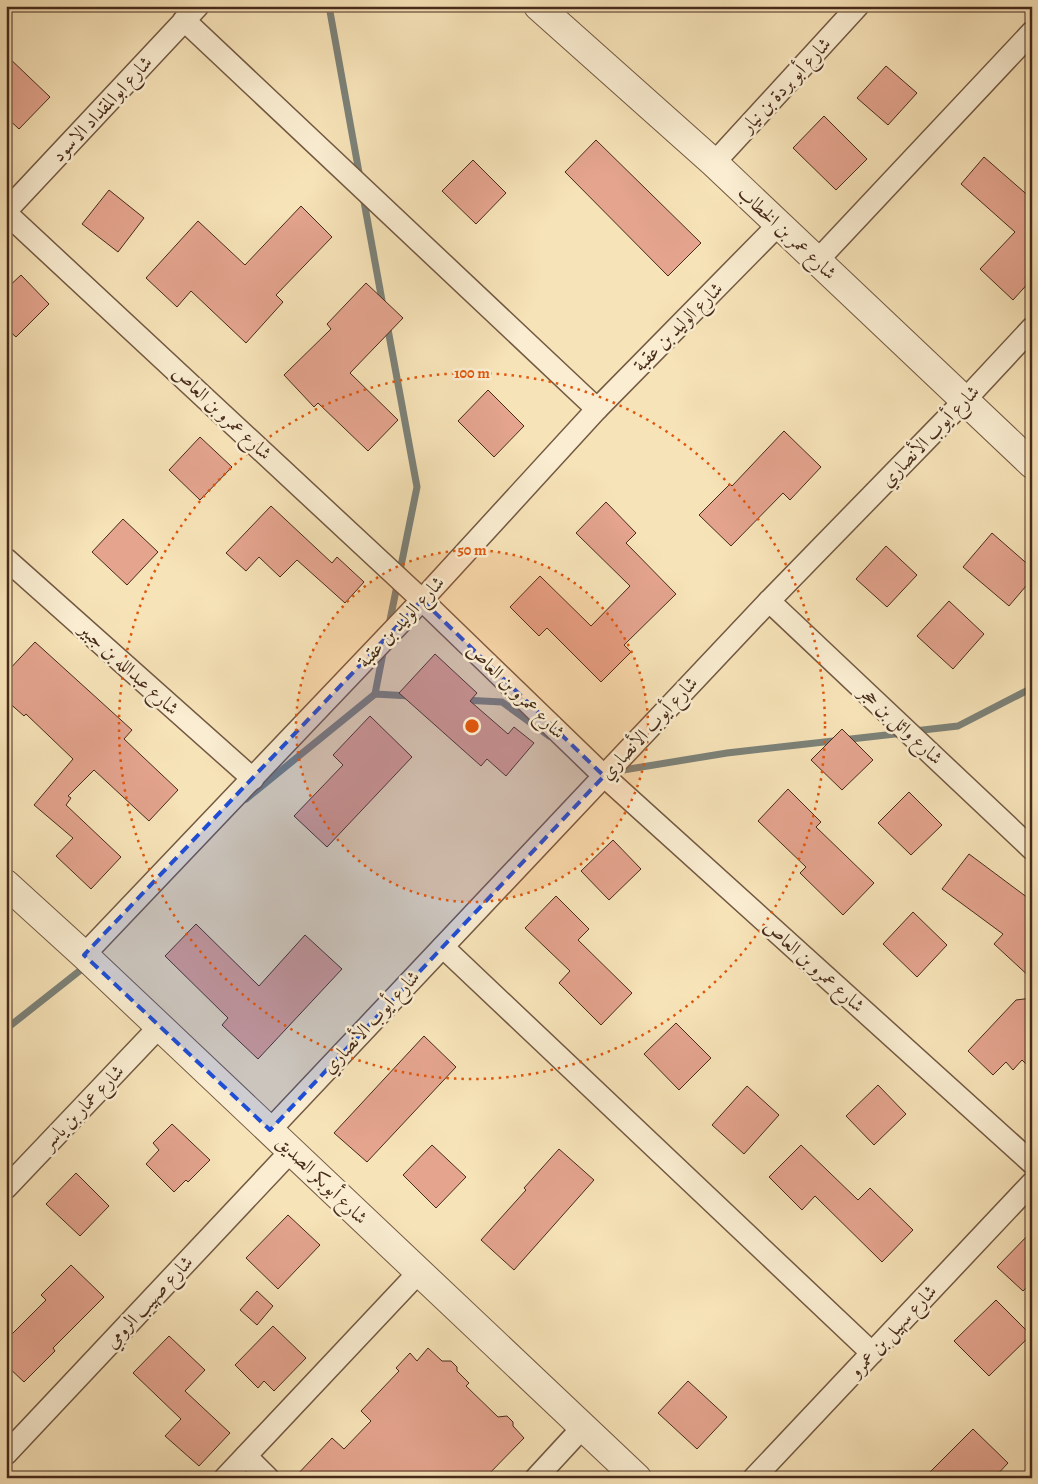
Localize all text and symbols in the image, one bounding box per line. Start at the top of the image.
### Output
street label: شارع أبو بردة بن نيار [734,32,838,141]
street label: شارع ابوالمقداد الاسود [46,50,160,169]
street label: شارع عمر بن الخطاب [730,180,842,287]
street label: شارع الوليد بن عقبة [627,276,730,379]
street label: شارع عمرو بن العاص [165,360,278,468]
text: 100 m [454,363,490,383]
street label: شارع أيوب الأنصاري [874,379,987,494]
text: 50 m [457,540,487,560]
street label: شارع الوليد بن عقبة [351,570,452,675]
street label: شارع عبدالله بن جبير [70,616,185,723]
street label: شارع عمرو بن العاص [460,637,571,746]
street label: شارع أيوب الأنصاري [593,670,705,787]
street label: شارع وائل بن حجر [851,678,949,772]
centre of rings [463,717,481,735]
street label: شارع عمرو بن العاص [756,914,870,1020]
street label: شارع أيوب الأنصاري [315,964,427,1081]
street label: شارع عمار بن ياسر [34,1059,132,1158]
street label: شارع أبوبكر الصديق [269,1130,374,1232]
street label: شارع صهيب الرومي [99,1250,200,1356]
street label: شارع سهيل بن عمرو [842,1279,944,1386]

